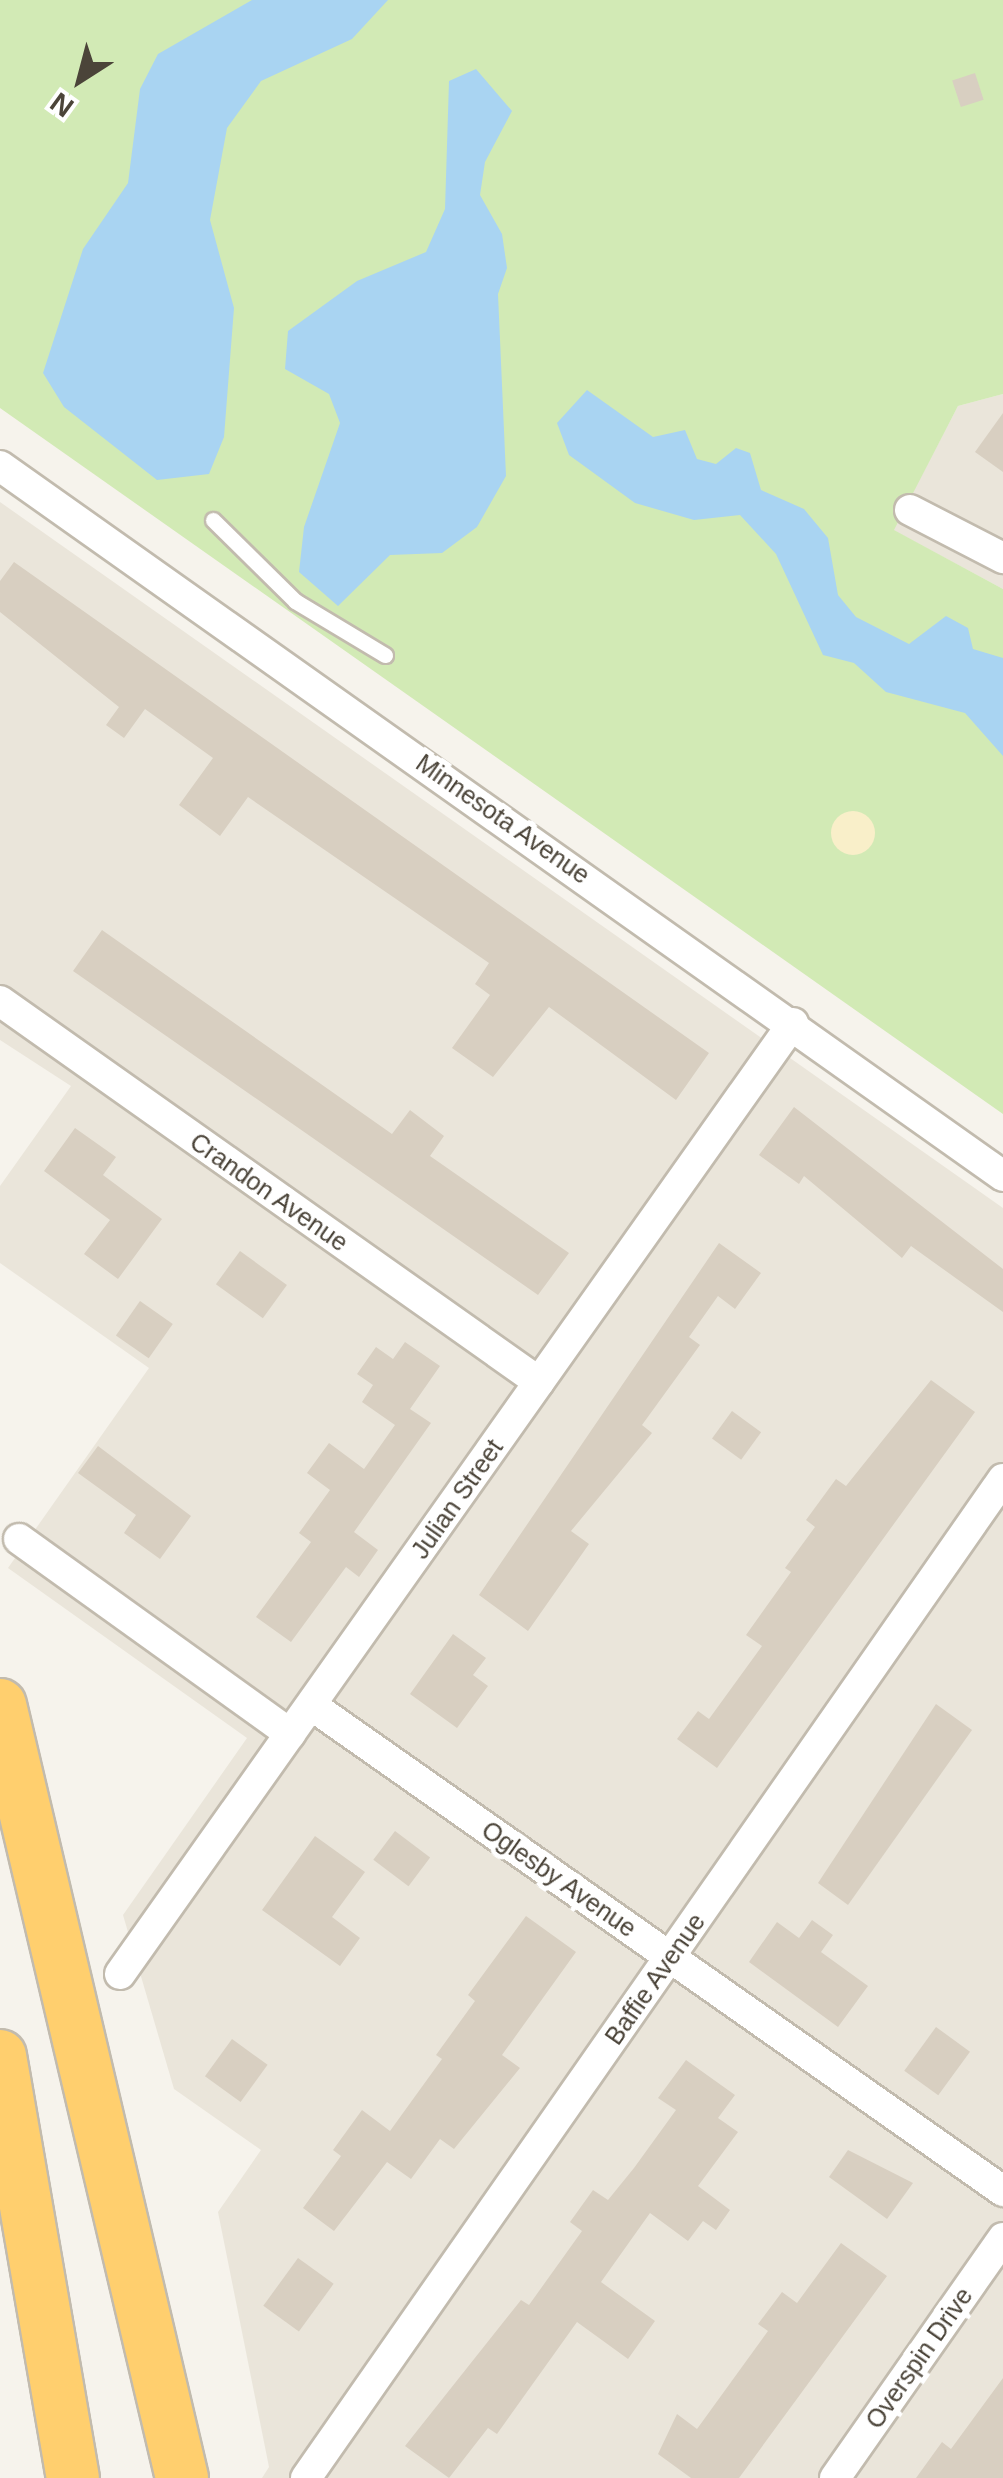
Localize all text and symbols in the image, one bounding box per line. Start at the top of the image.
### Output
north arrow [30,30,130,130]
text: N [45,86,79,123]
street label: Minnesota Avenue [410,747,596,891]
street label: Crandon Avenue [184,1126,354,1258]
street label: Julian Street [405,1433,509,1565]
street label: Oglesby Avenue [475,1814,643,1944]
street label: Baffie Avenue [598,1907,712,2051]
street label: Overspin Drive [859,2282,979,2434]

